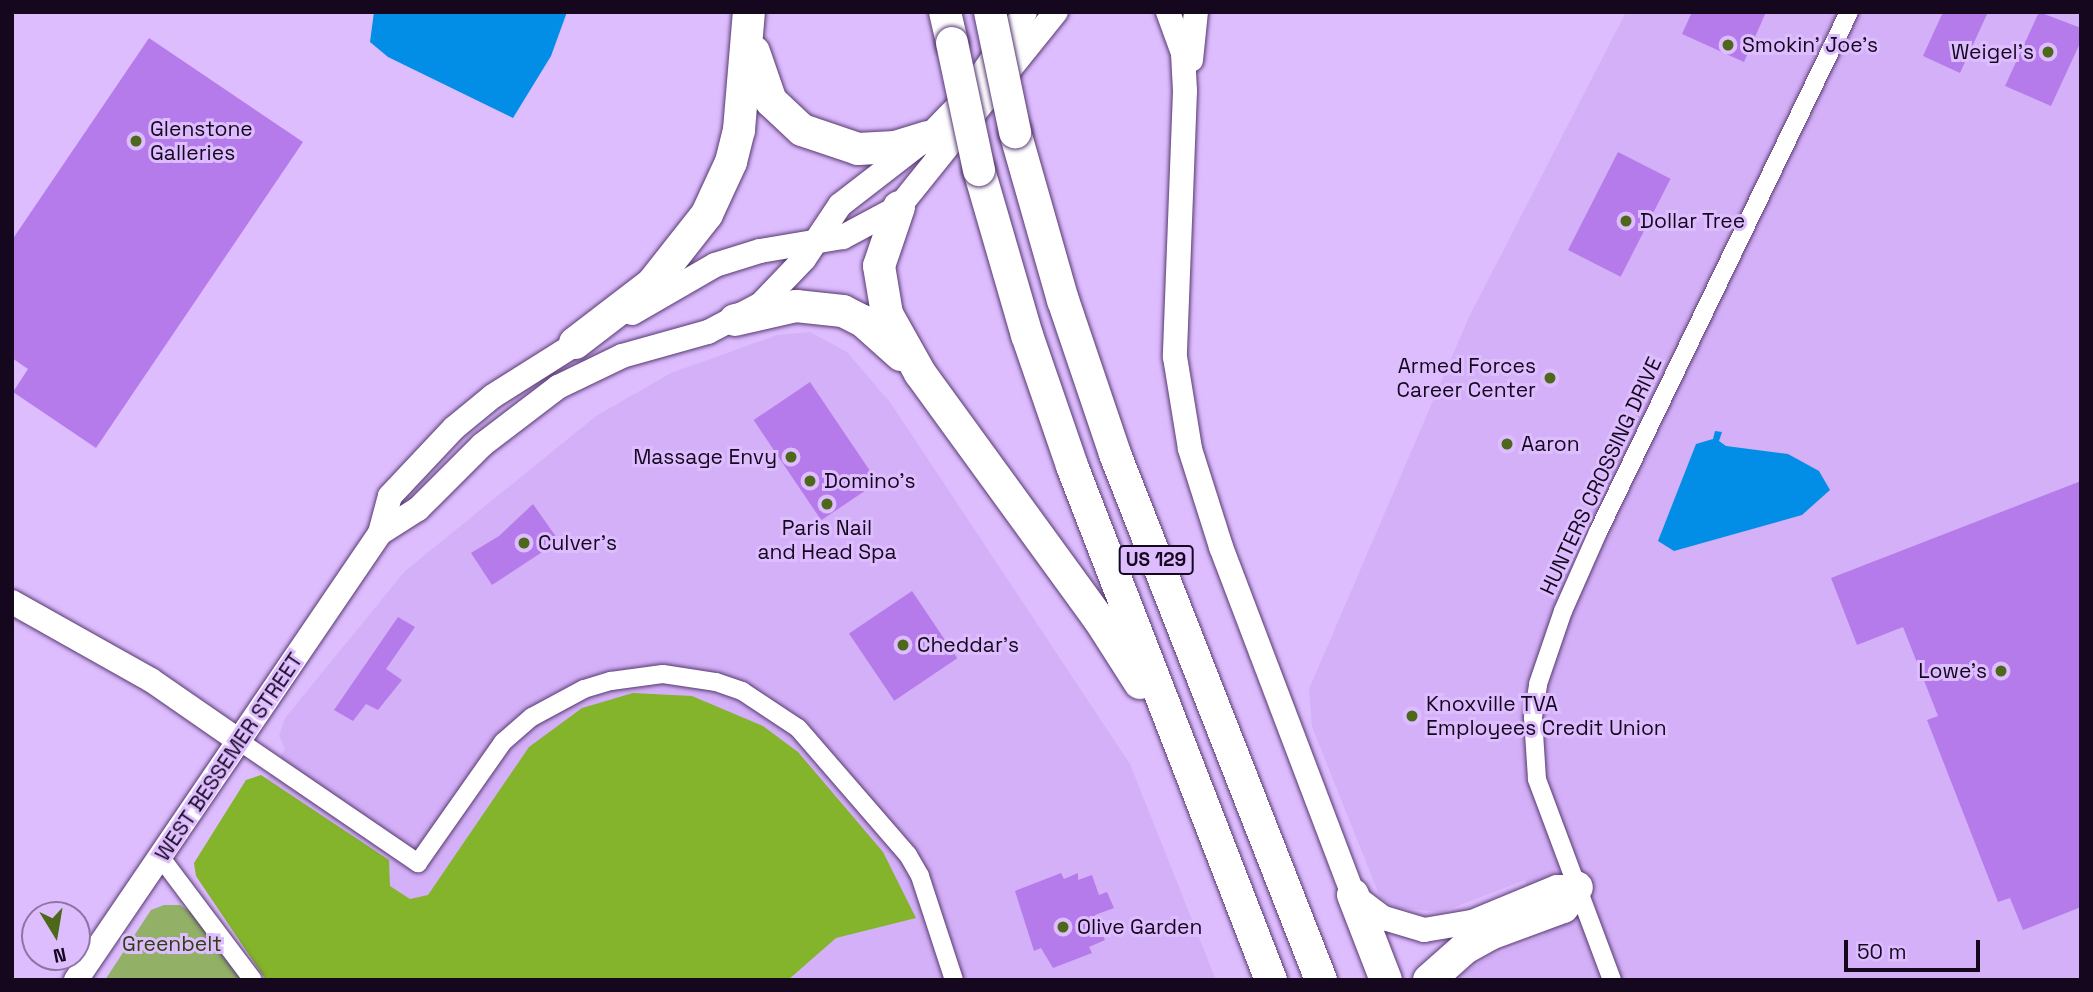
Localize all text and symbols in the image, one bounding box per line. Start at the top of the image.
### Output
place label: Smokin' Joe's [1742,32,1878,58]
marker: Smokin' Joe's [1720,37,1736,53]
place label: Weigel's [1951,39,2034,65]
marker: Weigel's [2040,44,2056,60]
place label: Glenstone Galleries [150,116,253,166]
marker: Glenstone Galleries [128,133,144,149]
place label: Dollar Tree [1640,208,1746,234]
marker: Dollar Tree [1618,213,1634,229]
place label: Armed Forces Career Center [1397,353,1536,403]
street label: HUNTERS CROSSING DRIVE [1535,353,1667,599]
marker: Armed Forces Career Center [1542,370,1558,386]
place label: Aaron [1521,431,1580,457]
marker: Aaron [1499,436,1515,452]
place label: Massage Envy [633,444,777,470]
marker: Massage Envy [783,449,799,465]
place label: Domino's [824,468,916,494]
marker: Domino's [802,473,818,489]
marker: Paris Nail and Head Spa [819,496,835,512]
place label: Paris Nail and Head Spa [757,515,897,565]
place label: Culver's [538,530,617,556]
marker: Culver's [516,535,532,551]
road number: US 129 [1118,544,1194,576]
place label: Cheddar's [917,632,1019,658]
marker: Cheddar's [895,637,911,653]
street label: WEST BESSEMER STREET [150,648,308,866]
place label: Lowe's [1918,658,1987,684]
marker: Lowe's [1993,663,2009,679]
place label: Knoxville TVA Employees Credit Union [1426,691,1667,741]
marker: Knoxville TVA Employees Credit Union [1404,708,1420,724]
north arrow [21,901,91,971]
place label: Olive Garden [1077,914,1202,940]
marker: Olive Garden [1055,919,1071,935]
scale bar [1848,926,1984,970]
park label: Greenbelt [122,931,222,957]
text: 50 m [1857,938,1907,965]
text: N [51,942,68,969]

